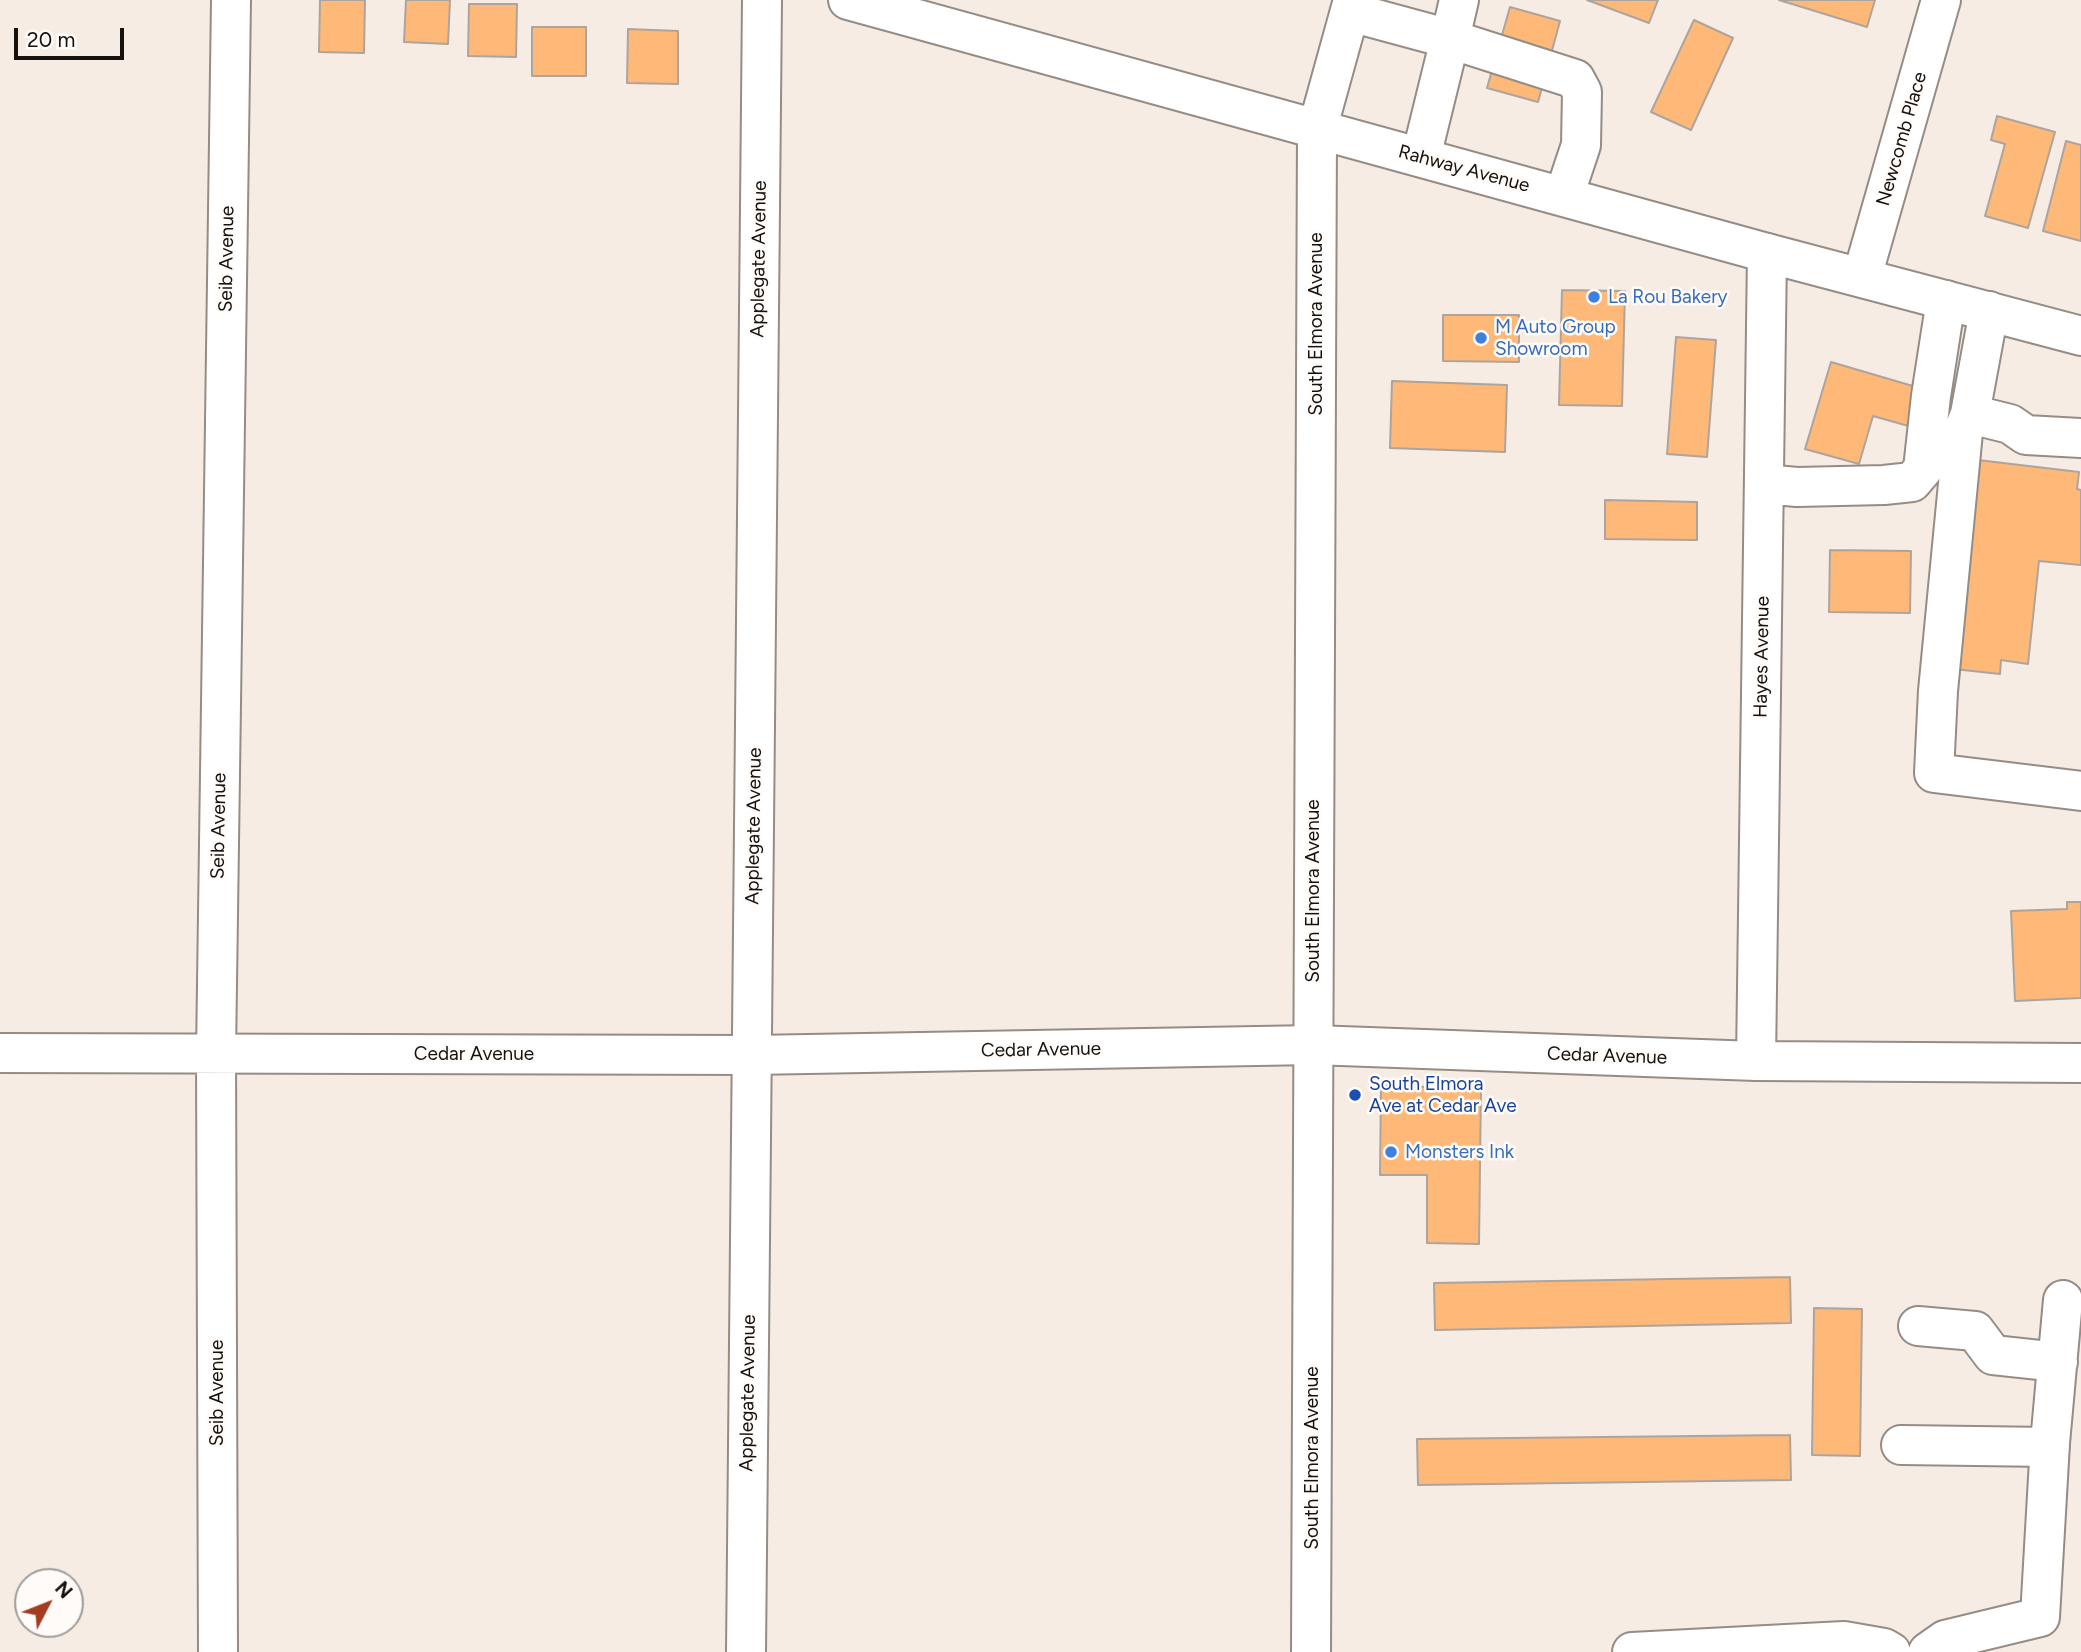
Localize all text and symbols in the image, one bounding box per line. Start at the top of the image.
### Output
scale bar [18,14,128,58]
text: 20 m [27,27,75,52]
street label: Newcomb Place [1872,69,1932,209]
street label: Rahway Avenue [1396,140,1532,198]
street label: Applegate Avenue [746,180,772,338]
street label: Seib Avenue [215,206,239,312]
street label: South Elmora Avenue [1305,232,1327,416]
place label: La Rou Bakery [1608,286,1728,308]
marker: La Rou Bakery [1586,289,1602,305]
place label: M Auto Group Showroom [1495,316,1616,360]
marker: M Auto Group Showroom [1473,330,1489,346]
street label: Hayes Avenue [1750,596,1774,718]
street label: Applegate Avenue [741,747,767,905]
street label: Seib Avenue [207,773,231,879]
street label: South Elmora Avenue [1302,799,1324,983]
street label: Cedar Avenue [981,1038,1101,1062]
street label: Cedar Avenue [414,1043,534,1065]
street label: Cedar Avenue [1547,1043,1667,1069]
place label: South Elmora Ave at Cedar Ave [1369,1073,1517,1117]
marker: South Elmora Ave at Cedar Ave [1347,1087,1363,1103]
place label: Monsters Ink [1405,1141,1514,1163]
marker: Monsters Ink [1383,1144,1399,1160]
street label: Applegate Avenue [735,1314,761,1472]
street label: Seib Avenue [206,1340,228,1446]
street label: South Elmora Avenue [1301,1366,1323,1550]
north arrow [14,1568,84,1638]
text: N [50,1577,77,1603]

